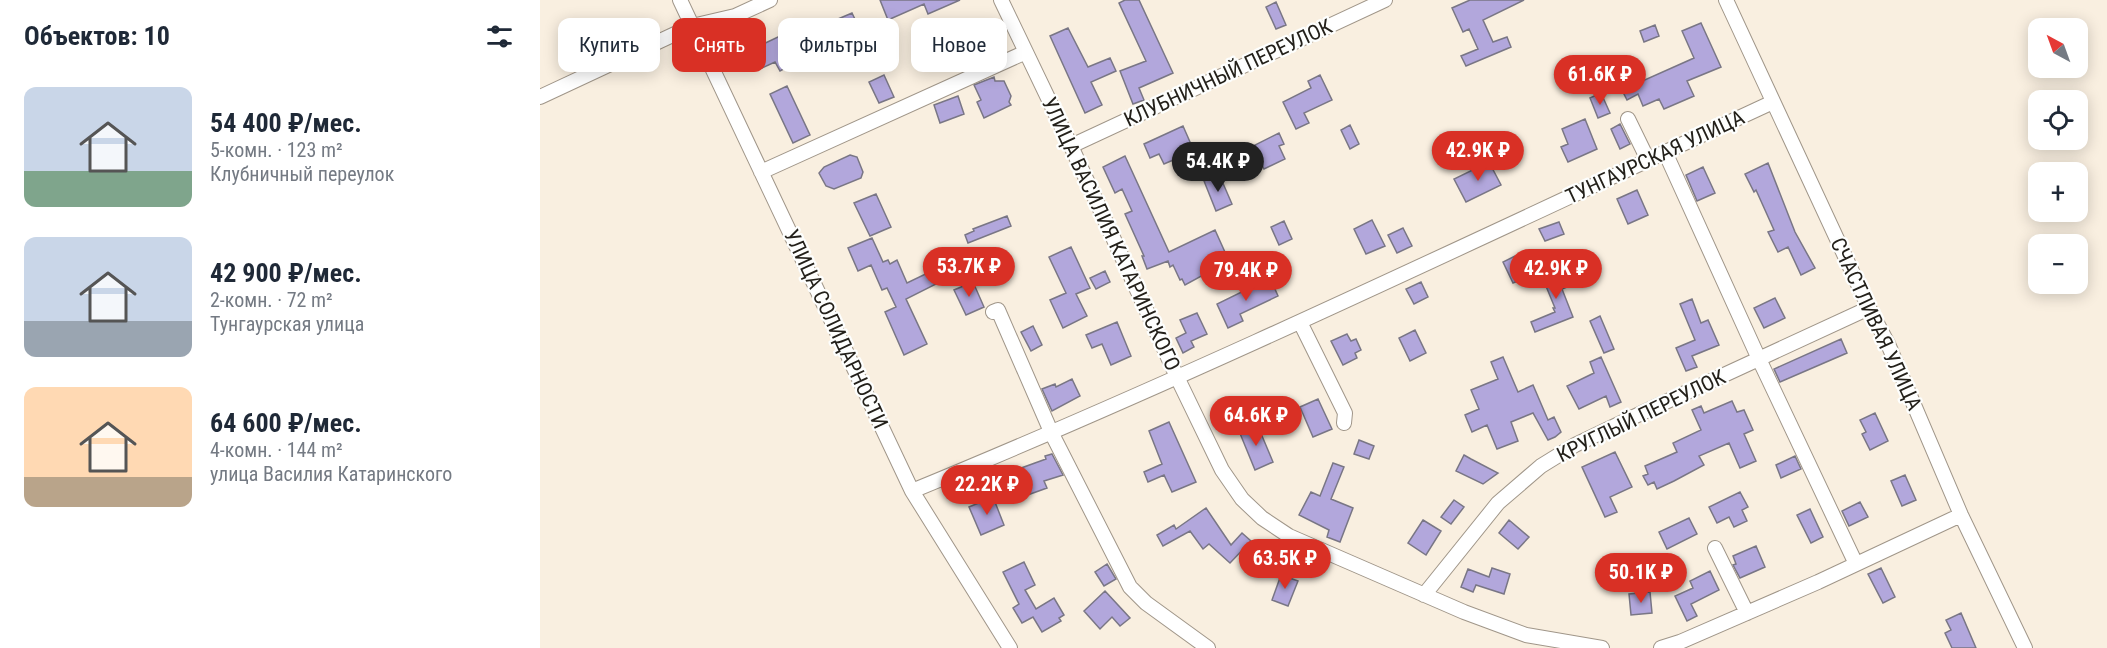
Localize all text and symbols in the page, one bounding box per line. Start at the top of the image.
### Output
street label: КЛУБНИЧНЫЙ ПЕРЕУЛОК [1120,14,1336,132]
chip: Купить [558,18,660,72]
chip: Снять [672,18,766,72]
chip: Фильтры [778,18,899,72]
chip: Новое [911,18,1007,72]
north arrow [2028,18,2088,78]
map controls [2028,18,2088,294]
icon: filters [483,20,516,53]
text: Объектов: 10 [24,21,170,51]
pin: 61.6K ₽ [1545,55,1655,106]
text: 61.6K ₽ [1568,62,1632,86]
button: locate [2028,90,2088,150]
street label: УЛИЦА ВАСИЛИЯ КАТАРИНСКОГО [1037,93,1185,375]
street label: ТУНГАУРСКАЯ УЛИЦА [1562,105,1748,209]
text: 54 400 ₽/мес. [210,108,362,138]
icon: home [72,111,144,183]
pin: 42.9K ₽ [1423,131,1533,182]
text: 5-комн. · 123 m² [210,138,343,162]
text: 42.9K ₽ [1446,138,1510,162]
pin: 54.4K ₽ [1163,142,1273,193]
text: 54.4K ₽ [1186,149,1250,173]
text: Клубничный переулок [210,162,394,186]
button: + [2028,162,2088,222]
street label: УЛИЦА СОЛИДАРНОСТИ [779,226,893,432]
street label: СЧАСТЛИВАЯ УЛИЦА [1826,234,1926,414]
button: − [2028,234,2088,294]
pin: 53.7K ₽ [914,247,1024,298]
pin: 42.9K ₽ [1501,249,1611,300]
pin: 79.4K ₽ [1191,251,1301,302]
text: 53.7K ₽ [937,254,1001,278]
text: 42.9K ₽ [1524,256,1588,280]
text: 42 900 ₽/мес. [210,258,362,288]
text: 79.4K ₽ [1214,258,1278,282]
icon: home [72,261,144,333]
text: 2-комн. · 72 m² [210,288,333,312]
text: Тунгаурская улица [210,312,364,336]
street label: КРУГЛЫЙ ПЕРЕУЛОК [1553,365,1729,467]
pin: 64.6K ₽ [1201,396,1311,447]
text: 64.6K ₽ [1224,403,1288,427]
text: 64 600 ₽/мес. [210,408,362,438]
icon: home [72,411,144,483]
text: 4-комн. · 144 m² [210,438,343,462]
text: улица Василия Катаринского [210,462,452,486]
pin: 22.2K ₽ [932,465,1042,516]
text: 22.2K ₽ [955,472,1019,496]
pin: 63.5K ₽ [1230,539,1340,590]
text: 63.5K ₽ [1253,546,1317,570]
pin: 50.1K ₽ [1586,553,1696,604]
text: 50.1K ₽ [1609,560,1673,584]

